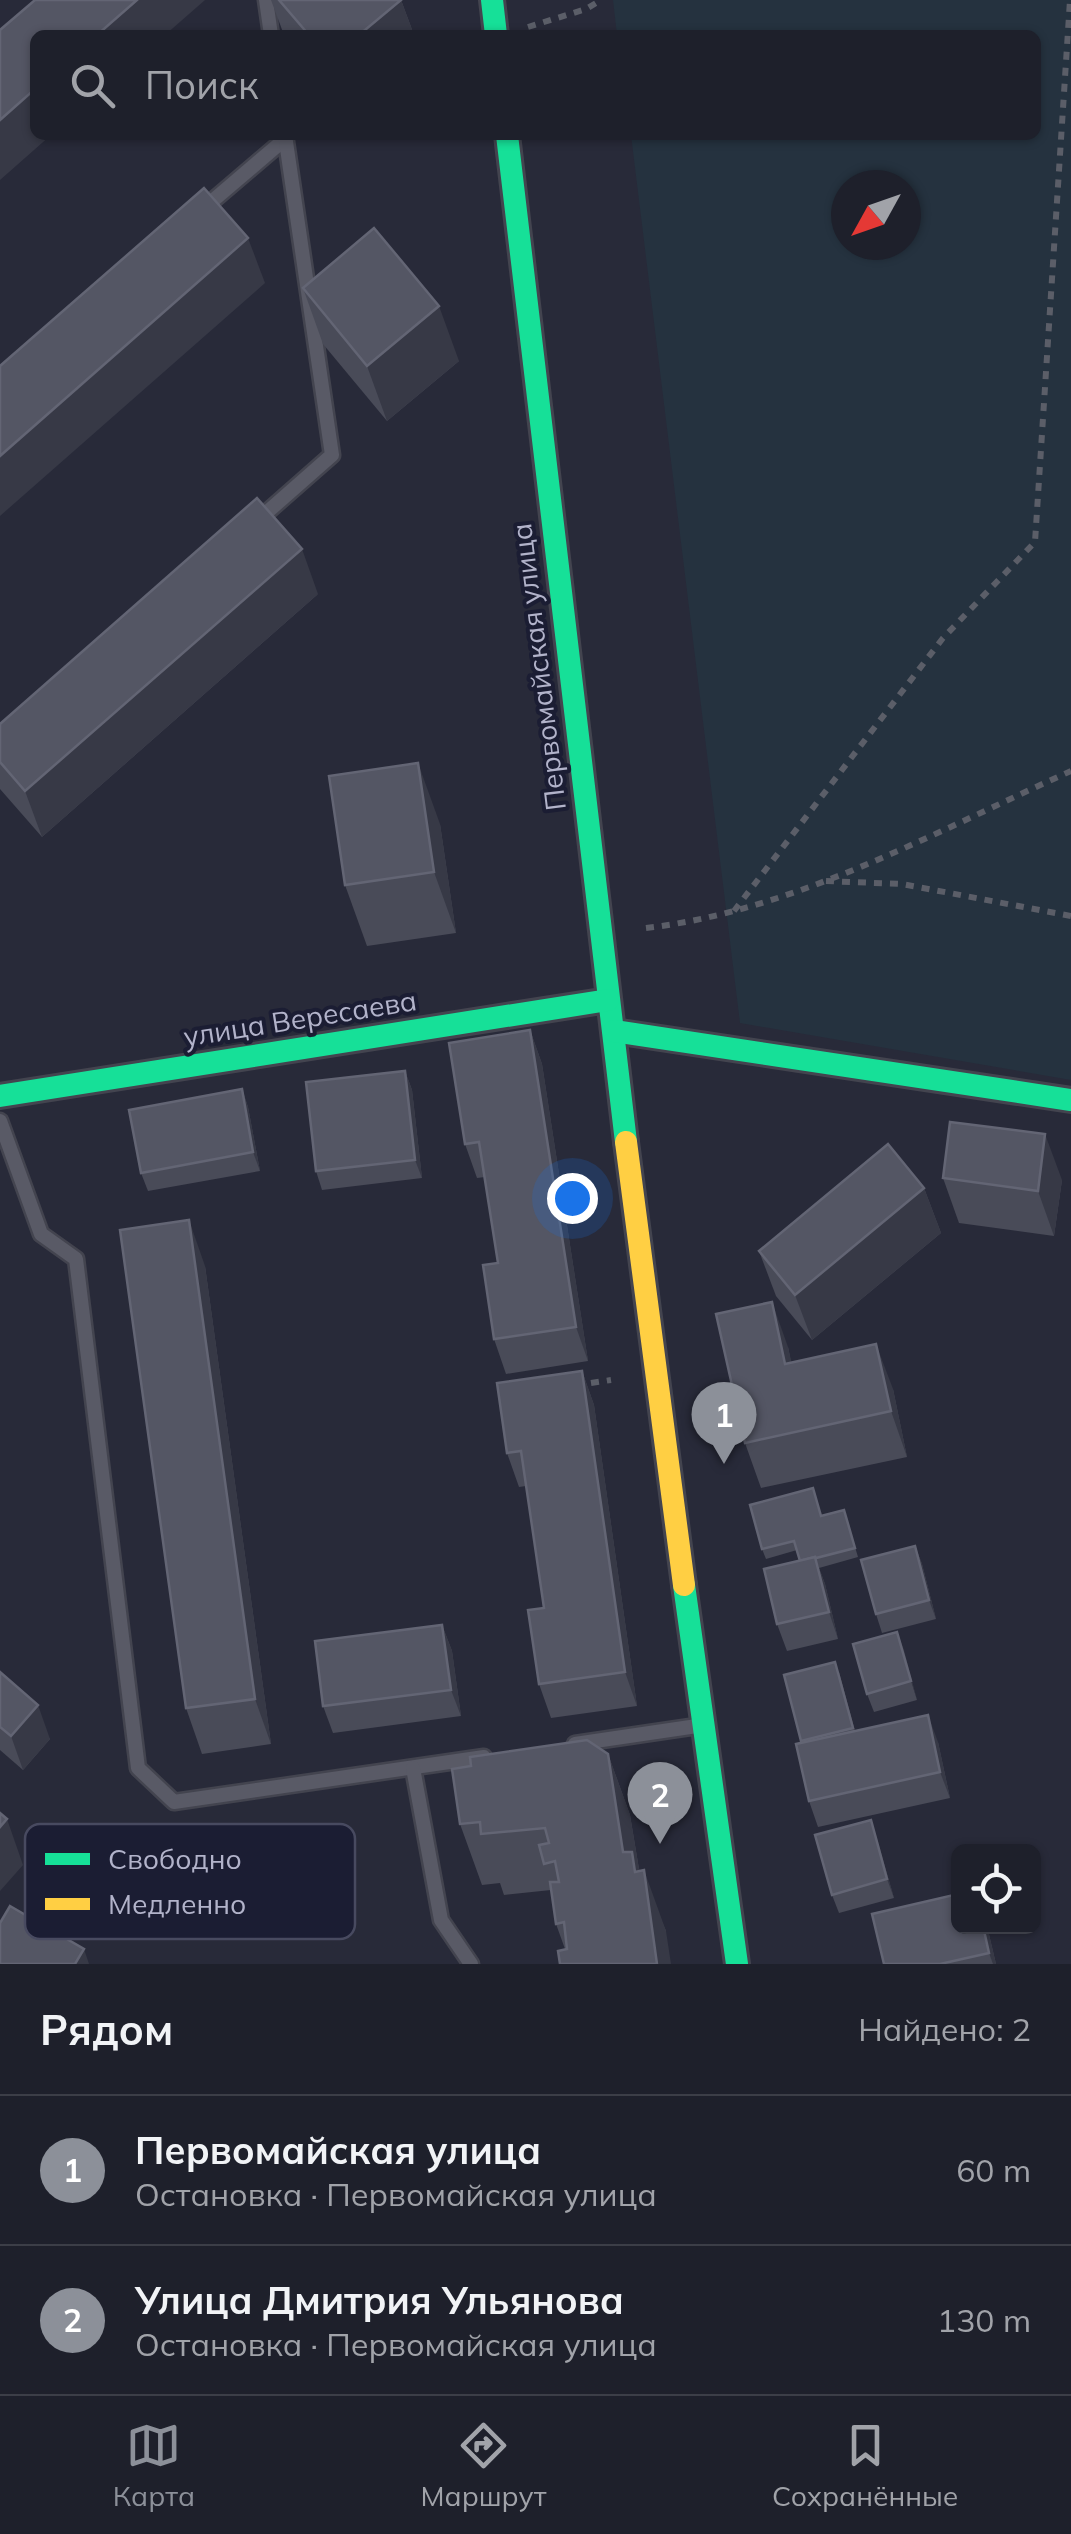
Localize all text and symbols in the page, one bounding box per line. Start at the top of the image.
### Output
search box [30,30,1041,140]
icon: search [65,58,120,113]
text: Поиск [145,61,258,109]
north arrow [831,170,921,260]
street label: Первомайская улица [503,521,573,813]
street label: улица Вересаева [181,982,419,1054]
your location [547,1173,598,1224]
pin: 1 [692,1382,756,1464]
pin: 2 [628,1762,692,1844]
legend [25,1824,355,1939]
text: Свободно [108,1841,242,1876]
map controls [951,1844,1041,1934]
button: locate [951,1844,1041,1934]
text: Медленно [108,1886,246,1921]
text: Рядом [40,2003,173,2056]
text: Найдено: 2 [858,2009,1031,2049]
text: Первомайская улица [135,2126,541,2174]
text: 1 [63,2150,82,2190]
text: 60 m [956,2150,1031,2190]
text: Остановка · Первомайская улица [135,2174,657,2214]
text: Улица Дмитрия Ульянова [135,2276,624,2324]
text: 2 [63,2300,82,2340]
text: 130 m [937,2300,1031,2340]
text: Остановка · Первомайская улица [135,2324,657,2364]
tab: Карта [113,2418,195,2513]
tab: Маршрут [421,2418,547,2513]
tab: Сохранённые [772,2418,958,2513]

